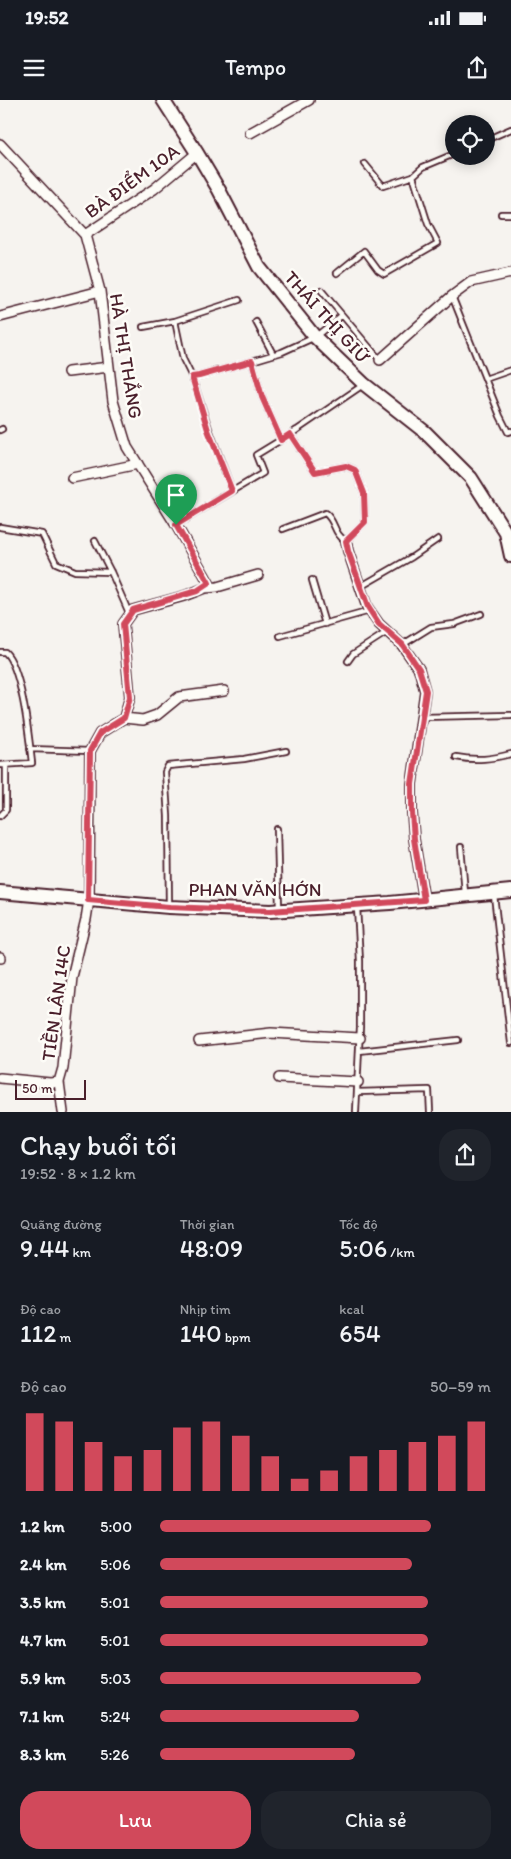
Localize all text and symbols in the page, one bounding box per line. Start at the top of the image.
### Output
text: 19:52 [25,6,68,29]
icon: menu [20,54,48,82]
text: Tempo [225,54,286,81]
icon: share [463,54,491,82]
map controls [445,115,495,165]
button: locate [445,115,495,165]
street label: BÀ ĐIỂM 10A [80,139,184,223]
street label: THÁI THỊ GIỮ [279,266,375,368]
street label: HÀ THỊ THẮNG [105,292,147,420]
pin [155,474,197,525]
icon: arrive [162,481,190,509]
street label: PHAN VĂN HỚN [189,878,321,901]
street label: TIỀN LÂN 14C [36,944,76,1062]
scale bar [15,1076,86,1100]
text: 50 m [22,1080,53,1097]
text: Chạy buổi tối [20,1128,177,1162]
button: share [439,1129,491,1181]
text: 19:52 · 8 × 1.2 km [20,1164,136,1183]
text: Quãng đường [20,1216,102,1233]
text: Thời gian [180,1216,234,1233]
text: Tốc độ [339,1216,378,1233]
text: 9.44 [20,1233,69,1263]
text: 48:09 [180,1233,243,1263]
text: 5:06 [339,1233,387,1263]
text: km [69,1244,91,1261]
text: /km [387,1244,415,1261]
text: Độ cao [20,1301,61,1318]
text: Nhịp tim [180,1301,231,1318]
text: kcal [339,1301,364,1318]
text: 112 [20,1318,56,1348]
text: 140 [180,1318,222,1348]
text: 654 [339,1318,381,1348]
text: m [56,1329,71,1346]
text: bpm [222,1329,251,1346]
text: Độ cao [20,1377,67,1396]
text: 50–59 m [430,1377,491,1396]
text: 1.2 km [20,1517,65,1536]
text: 5:00 [100,1517,132,1536]
text: 2.4 km [20,1555,67,1574]
text: 5:06 [100,1555,131,1574]
text: 3.5 km [20,1593,66,1612]
text: 5:01 [100,1593,130,1612]
text: 4.7 km [20,1631,66,1650]
text: 5:01 [100,1631,130,1650]
text: 5.9 km [20,1669,65,1688]
text: 5:03 [100,1669,131,1688]
text: 7.1 km [20,1707,64,1726]
text: 5:24 [100,1707,130,1726]
text: 8.3 km [20,1745,66,1764]
text: 5:26 [100,1745,129,1764]
button: Lưu [20,1791,251,1849]
button: Chia sẻ [261,1791,491,1849]

